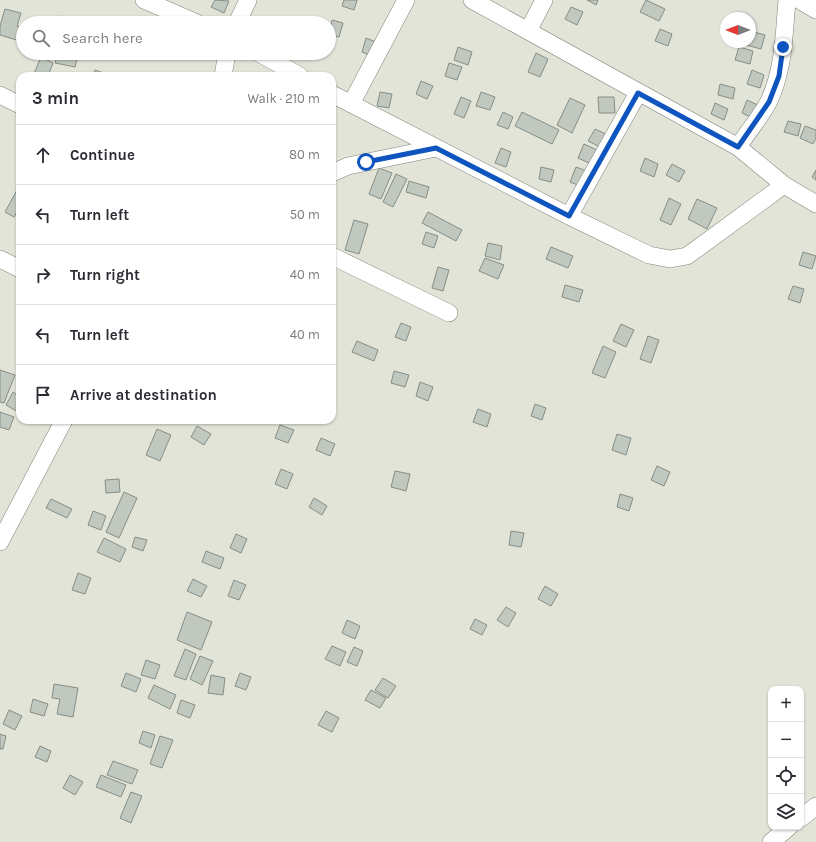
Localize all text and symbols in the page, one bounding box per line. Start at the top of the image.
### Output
north arrow [720,12,756,48]
search box [16,16,336,60]
icon: search [30,27,52,49]
text: Search here [62,29,143,47]
route end [774,38,792,56]
text: 3 min [32,88,79,108]
text: Walk · 210 m [247,91,320,106]
icon: ahead [32,144,54,166]
text: Continue [70,146,135,164]
text: 80 m [289,147,320,162]
route start [357,153,375,171]
icon: left [32,204,54,226]
text: Turn left [70,206,129,224]
text: 50 m [290,207,320,222]
icon: right [32,264,54,286]
text: Turn right [70,266,140,284]
text: 40 m [290,267,320,282]
icon: left [32,324,54,346]
text: Turn left [70,326,129,344]
text: 40 m [290,327,320,342]
icon: arrive [32,384,54,406]
text: Arrive at destination [70,386,217,404]
map controls [768,686,804,830]
button: + [768,686,804,722]
button: − [768,722,804,758]
button: locate [768,758,804,794]
button: layers [768,794,804,830]

